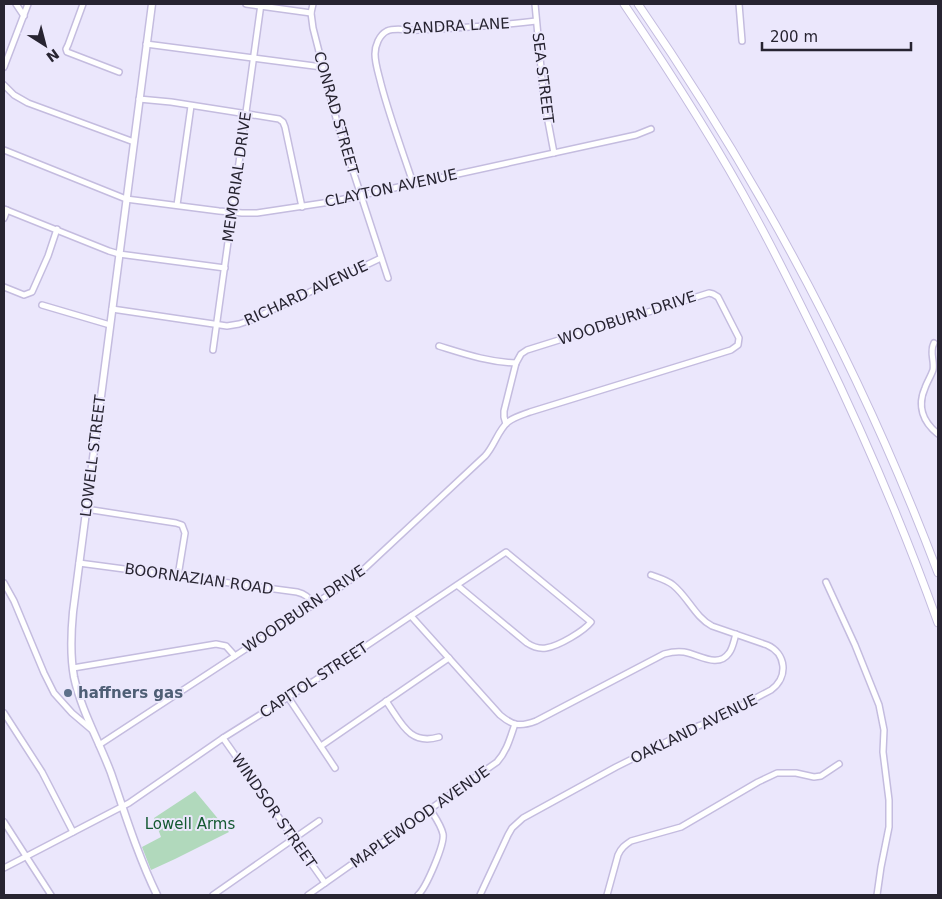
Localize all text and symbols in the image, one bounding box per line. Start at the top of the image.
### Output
street label: SANDRA LANE [402,14,510,38]
north arrow [20,20,70,70]
scale bar [762,20,911,52]
text: 200 m [770,28,818,46]
street label: SEA STREET [529,32,558,125]
text: N [43,46,62,65]
street label: CONRAD STREET [310,49,362,177]
street label: MEMORIAL DRIVE [219,111,255,243]
street label: CLAYTON AVENUE [323,165,459,211]
street label: RICHARD AVENUE [241,256,371,330]
street label: WOODBURN DRIVE [556,287,698,349]
street label: LOWELL STREET [77,393,110,518]
street label: BOORNAZIAN ROAD [123,560,275,598]
street label: WOODBURN DRIVE [239,561,369,657]
street label: CAPITOL STREET [256,638,372,722]
place label: haffners gas [78,684,183,702]
marker: haffners gas [62,687,74,699]
street label: OAKLAND AVENUE [628,690,760,768]
street label: WINDSOR STREET [228,750,321,872]
street label: MAPLEWOOD AVENUE [347,762,493,872]
park label: Lowell Arms [145,815,235,833]

